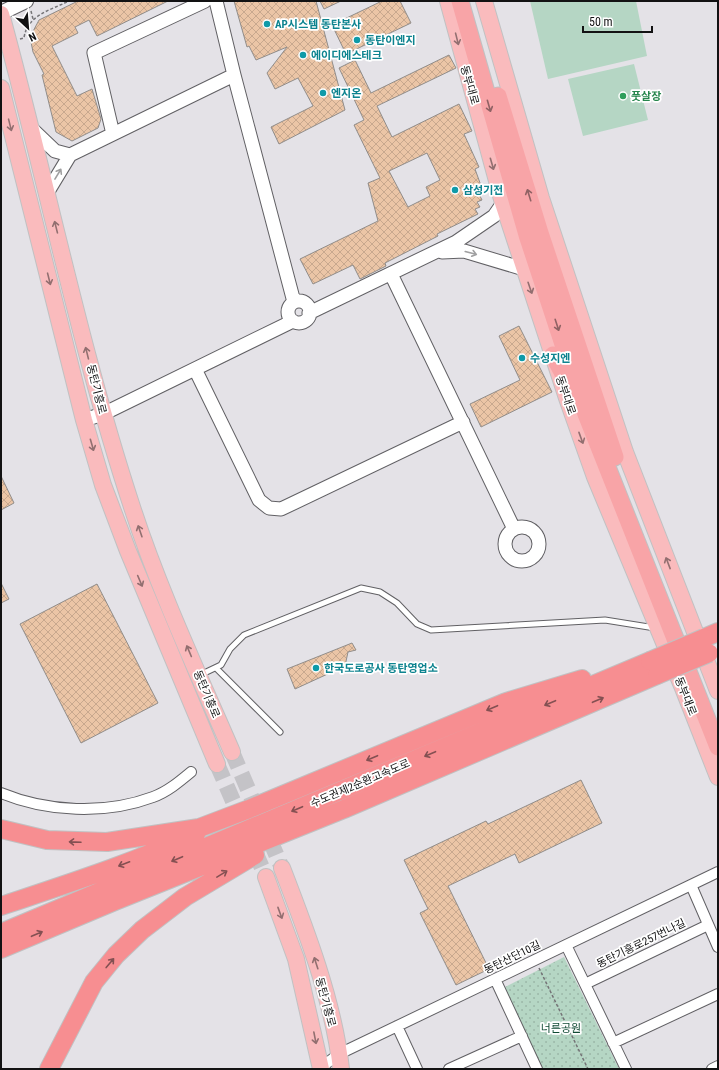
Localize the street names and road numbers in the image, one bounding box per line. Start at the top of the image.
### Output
street label: 동부대로 [458,64,481,106]
street label: 동탄기흥로 [84,363,109,415]
street label: 동부대로 [553,374,578,416]
street label: 동탄기흥로 [191,668,222,720]
street label: 동부대로 [672,675,699,717]
street label: 수도권제2순환고속도로 [309,757,412,810]
street label: 동탄기흥로257번나길 [595,916,688,971]
street label: 동탄산단10길 [482,938,543,977]
street label: 동탄기흥로 [313,976,338,1028]

